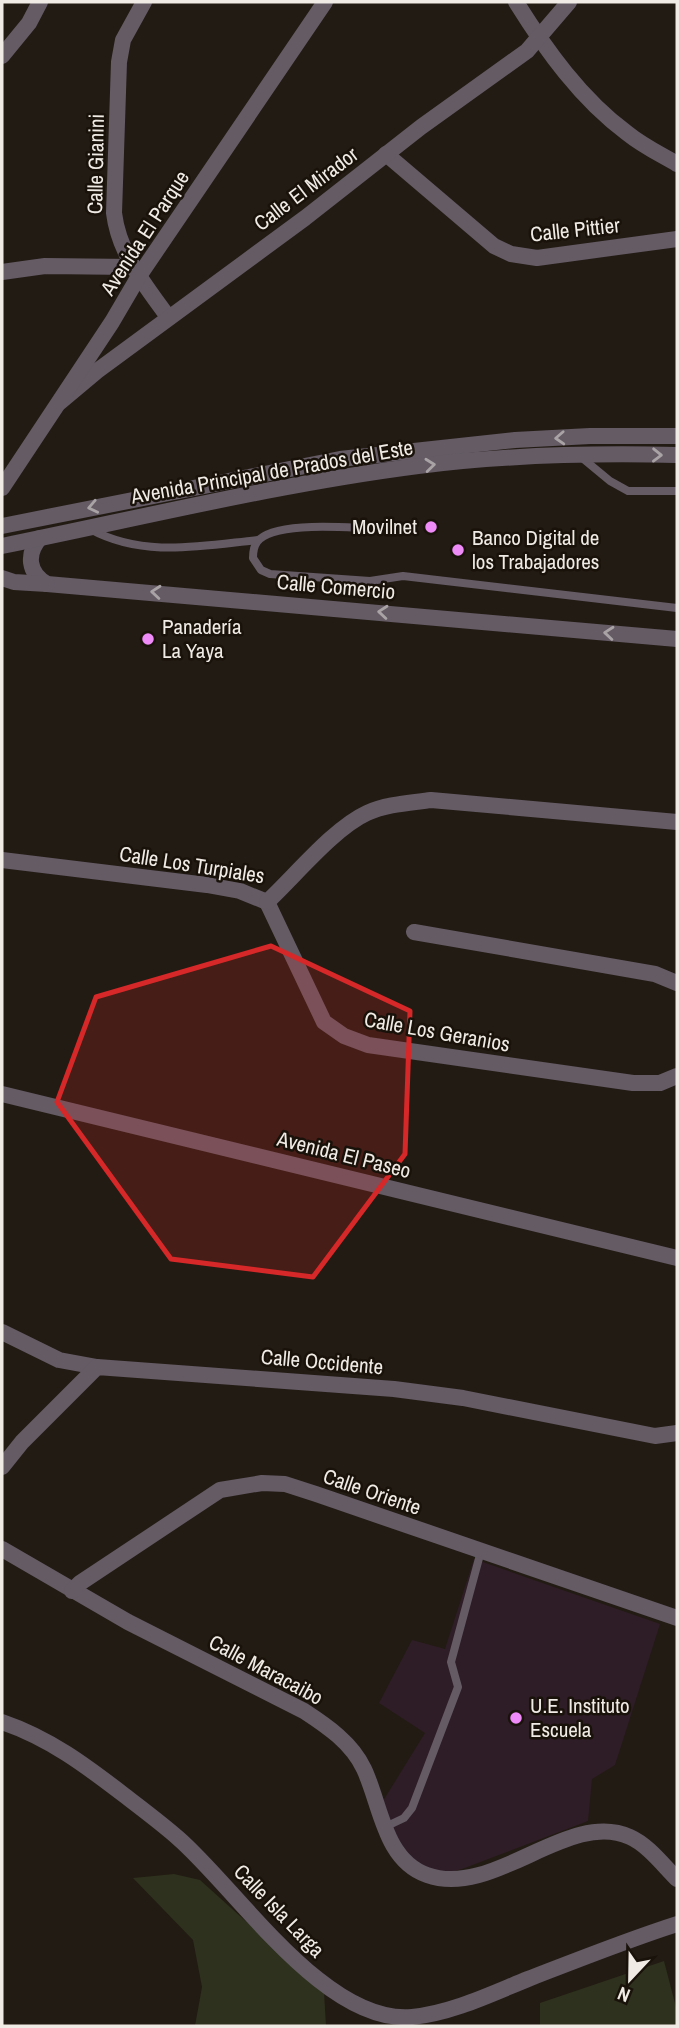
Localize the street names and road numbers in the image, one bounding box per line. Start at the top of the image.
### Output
street label: Calle Gianini [80,113,111,214]
street label: Calle El Mirador [248,140,364,237]
street label: Avenida El Parque [93,165,196,302]
street label: Calle Pittier [529,210,621,249]
street label: Avenida Principal de Prados del Este [128,432,415,511]
street label: Calle Comercio [276,567,396,606]
street label: Calle Los Turpiales [117,839,267,890]
street label: Calle Los Geranios [362,1004,512,1059]
street label: Avenida El Paseo [273,1124,414,1185]
street label: Calle Occidente [260,1342,384,1381]
street label: Calle Oriente [319,1461,425,1522]
street label: Calle Maracaibo [204,1627,328,1712]
street label: Calle Isla Larga [227,1858,332,1964]

